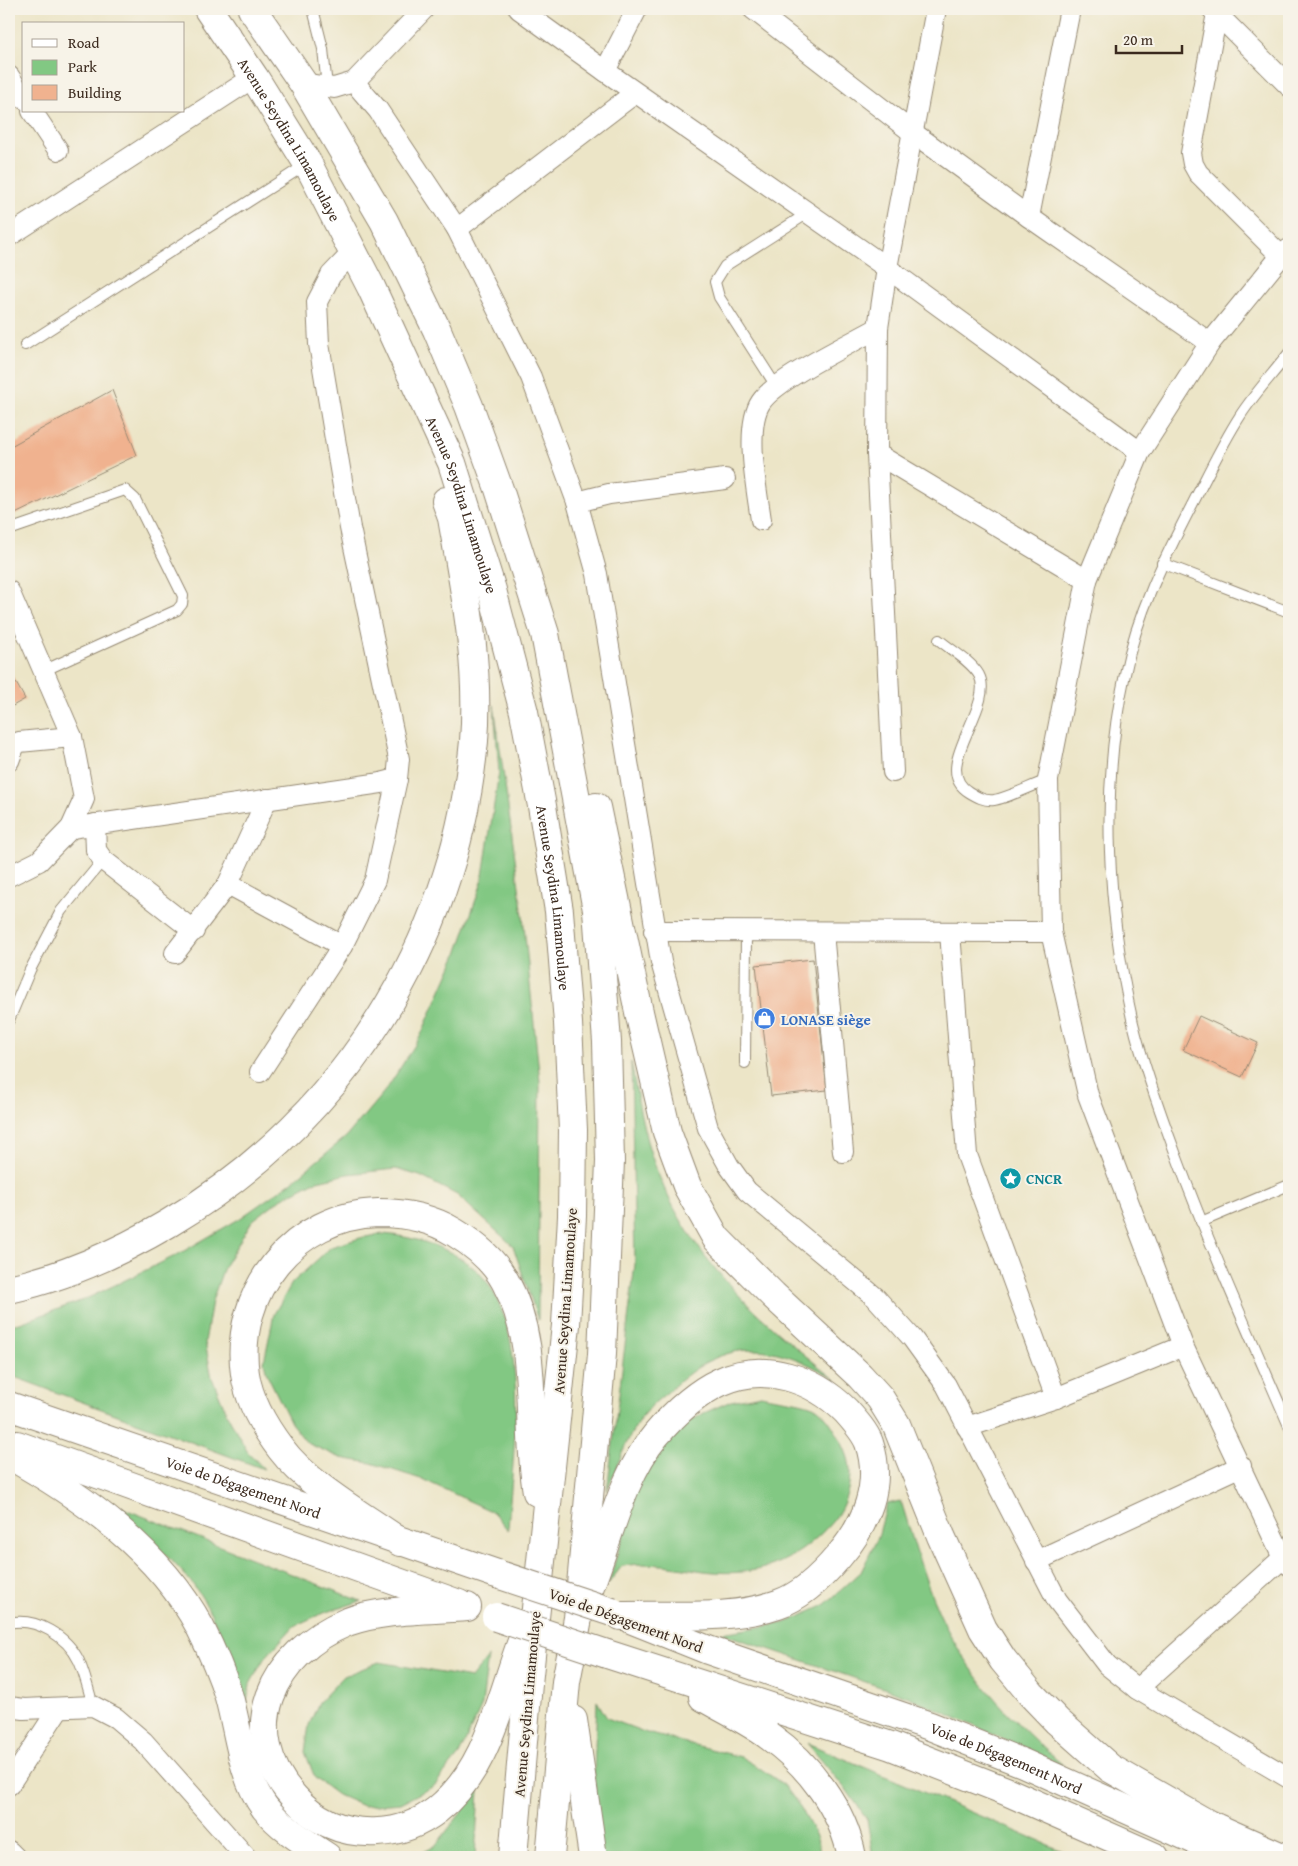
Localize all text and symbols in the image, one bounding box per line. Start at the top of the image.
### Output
legend [22,22,185,112]
scale bar [1116,22,1182,54]
text: 20 m [1123,29,1154,50]
text: Road [68,32,99,53]
street label: Avenue Seydina Limamoulaye [233,53,346,225]
text: Park [68,56,97,77]
text: Building [68,82,122,103]
street label: Avenue Seydina Limamoulaye [421,412,503,596]
street label: Avenue Seydina Limamoulaye [531,803,576,991]
shop icon: LONASE siège [753,1007,777,1031]
place label: LONASE siège [781,1009,871,1030]
place icon: CNCR [998,1166,1022,1190]
place label: CNCR [1026,1168,1063,1189]
street label: Avenue Seydina Limamoulaye [548,1207,582,1395]
street label: Voie de Dégagement Nord [163,1450,324,1523]
street label: Voie de Dégagement Nord [546,1582,706,1658]
street label: Avenue Seydina Limamoulaye [508,1610,546,1798]
street label: Voie de Dégagement Nord [927,1717,1086,1799]

